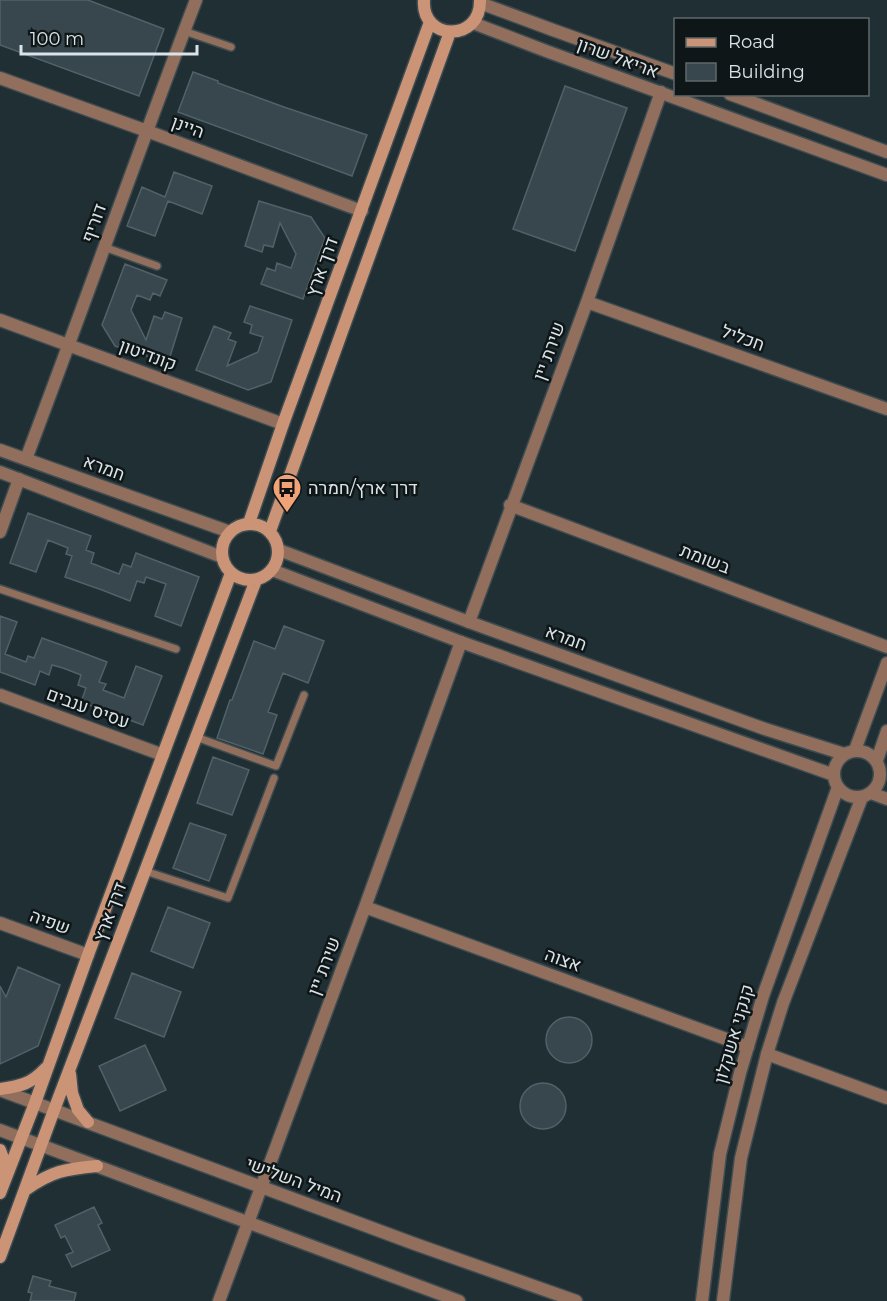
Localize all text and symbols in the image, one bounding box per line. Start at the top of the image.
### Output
scale bar [21,18,196,56]
legend [674,18,869,96]
text: 100 m [30,28,84,50]
text: Road [728,31,775,53]
street label: אריאל שרון [574,33,662,83]
text: Building [728,61,805,83]
street label: היינן [169,111,207,143]
street label: דוריף [77,201,111,245]
street label: דרך ארץ [301,234,343,300]
street label: שירת יין [528,319,570,383]
street label: חכליל [718,320,768,356]
street label: קונדיטון [116,335,180,375]
street label: חמרא [80,450,128,486]
bus stop icon: דרך ארץ/חמרה [271,472,303,514]
place label: דרך ארץ/חמרה [308,477,418,499]
street label: בשומת [677,539,734,579]
street label: חמרא [542,620,590,656]
street label: עסיס ענבים [43,683,133,733]
street label: דרך ארץ [89,879,131,945]
street label: שפיה [27,905,73,939]
street label: שירת יין [303,934,345,998]
street label: אצוה [542,943,584,977]
street label: קנקני אשקלון [709,982,759,1086]
street label: המיל השלישי [243,1152,345,1208]

